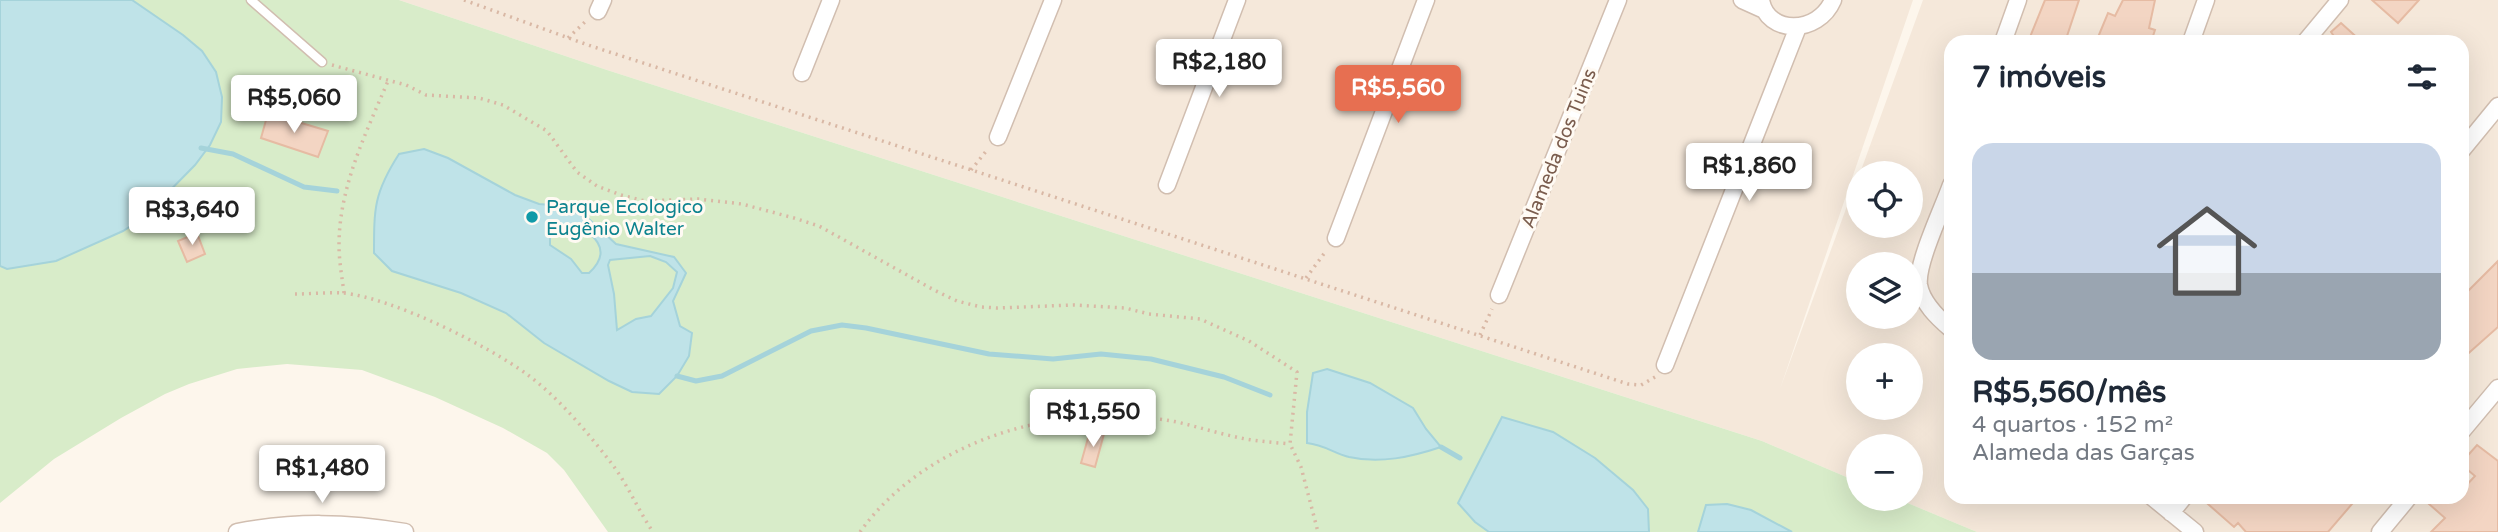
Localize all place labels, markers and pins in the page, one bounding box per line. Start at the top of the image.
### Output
pin: R$2,180 [1154,40,1284,99]
pin: R$5,560 [1333,66,1463,125]
pin: R$5,060 [229,76,359,135]
pin: R$1,860 [1684,144,1814,203]
pin: R$3,640 [127,188,257,247]
place label: Parque Ecologico Eugênio Walter [546,196,703,240]
marker: Parque Ecologico Eugênio Walter [524,209,540,225]
pin: R$1,550 [1028,390,1158,449]
pin: R$1,480 [257,446,387,505]

